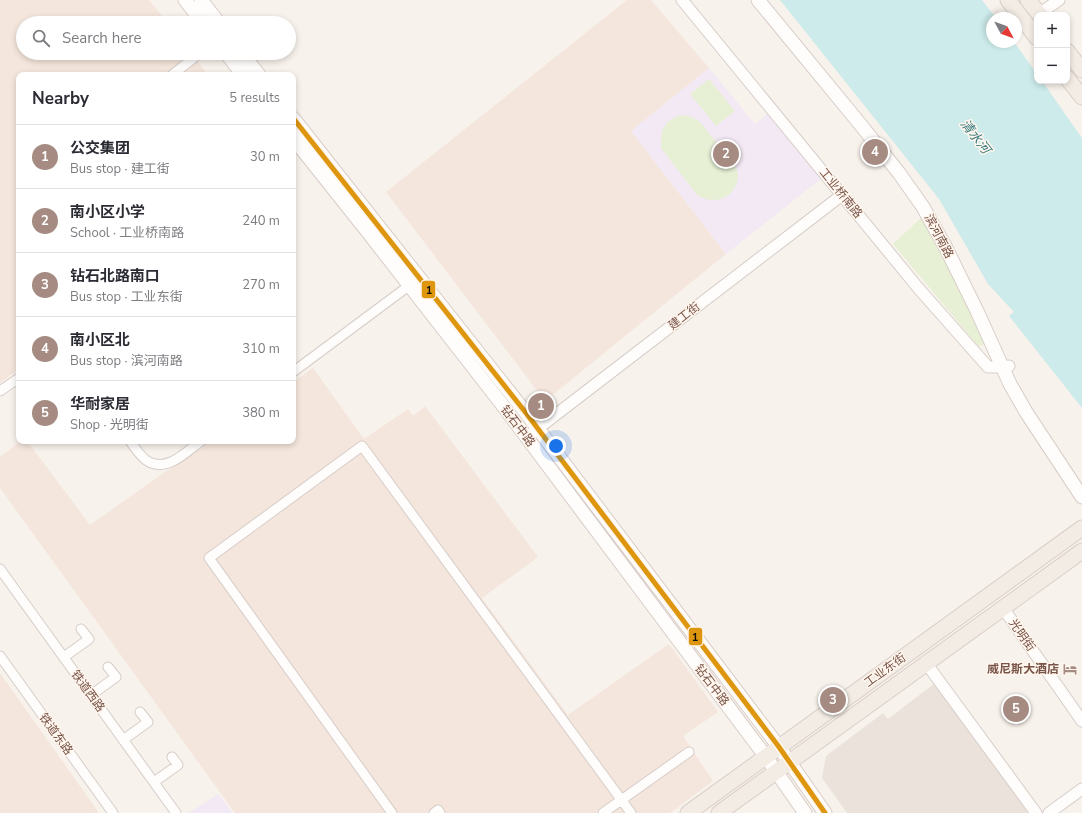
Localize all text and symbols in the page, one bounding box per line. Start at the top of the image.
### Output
north arrow [986,12,1022,48]
map controls [1034,12,1070,84]
button: + [1034,12,1070,48]
search box [16,16,296,60]
icon: search [30,27,52,49]
text: Search here [62,28,142,48]
button: − [1034,48,1070,84]
text: Nearby [32,87,89,110]
text: 5 results [229,89,280,107]
water label: 清水河 [956,116,996,160]
pin: 4 [862,137,888,167]
text: 公交集团 [70,138,130,158]
pin: 2 [713,139,739,169]
text: 1 [41,148,49,166]
text: 30 m [250,148,280,166]
text: Bus stop · 建工街 [70,160,170,178]
street label: 工业桥南路 [816,165,866,221]
text: 南小区小学 [70,202,145,222]
street label: 滨河南路 [921,211,957,261]
text: 2 [41,212,49,230]
text: 240 m [242,212,280,230]
text: School · 工业桥南路 [70,224,184,242]
text: 钻石北路南口 [70,266,160,286]
text: 3 [41,276,49,294]
text: 270 m [242,276,280,294]
line badge: 1 [421,280,436,299]
text: 1 [426,283,432,298]
text: Bus stop · 工业东街 [70,288,183,306]
street label: 建工街 [665,299,703,333]
text: 南小区北 [70,330,130,350]
text: 4 [41,340,49,358]
text: 310 m [242,340,280,358]
text: Bus stop · 滨河南路 [70,352,183,370]
pin: 1 [528,391,554,421]
text: 华耐家居 [70,394,130,414]
street label: 钻石中路 [497,402,539,450]
text: 5 [41,404,49,422]
text: 380 m [242,404,280,422]
text: Shop · 光明街 [70,416,149,434]
your location [546,436,566,456]
street label: 光明街 [1005,616,1039,654]
line badge: 1 [688,627,703,646]
text: 1 [692,630,698,645]
street label: 工业东街 [861,649,909,691]
street label: 钻石中路 [691,661,733,709]
place label: 威尼斯大酒店 [987,661,1059,677]
hotel icon: 威尼斯大酒店 [1062,661,1078,677]
street label: 铁道西路 [67,667,109,715]
pin: 3 [820,685,846,715]
pin: 5 [1003,694,1029,724]
street label: 铁道东路 [35,710,77,758]

